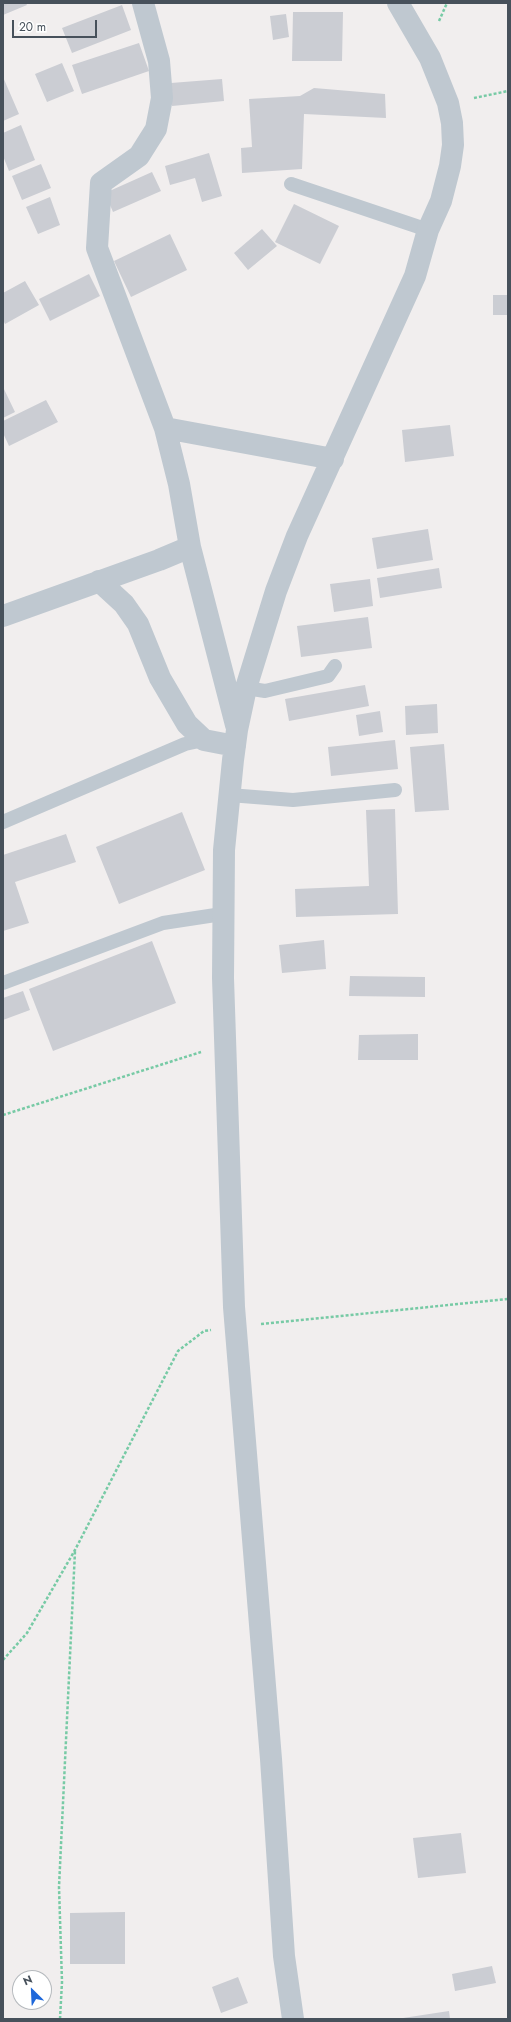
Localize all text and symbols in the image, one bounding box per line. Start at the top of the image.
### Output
scale bar [14,12,99,38]
text: 20 m [19,18,46,36]
north arrow [12,1970,52,2010]
text: N [20,1971,35,1989]

